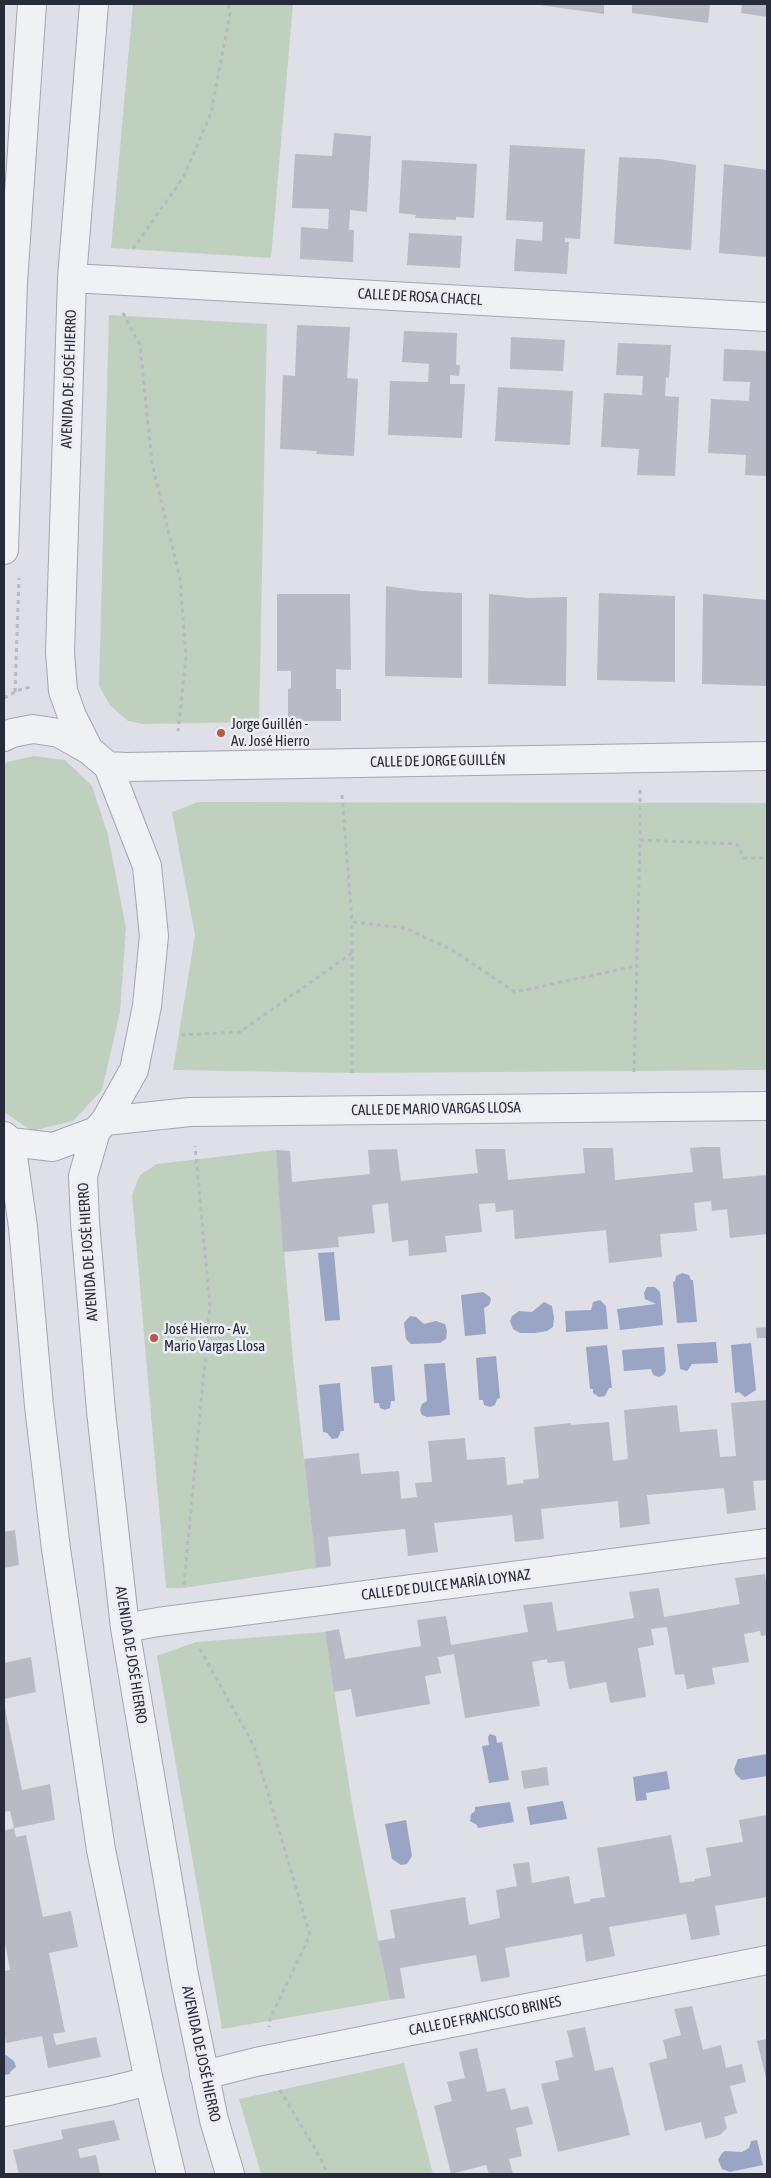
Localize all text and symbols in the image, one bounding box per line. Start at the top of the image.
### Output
street label: CALLE DE ROSA CHACEL [357,285,483,309]
street label: AVENIDA DE JOSÉ HIERRO [58,309,80,449]
place label: Jorge Guillén - Av. José Hierro [231,715,310,750]
marker: Jorge Guillén - Av. José Hierro [215,727,227,739]
street label: CALLE DE JORGE GUILLÉN [370,751,506,771]
street label: CALLE DE MARIO VARGAS LLOSA [351,1099,521,1119]
street label: AVENIDA DE JOSÉ HIERRO [74,1182,102,1322]
place label: José Hierro - Av. Mario Vargas Llosa [164,1320,265,1355]
marker: José Hierro - Av. Mario Vargas Llosa [148,1332,160,1344]
street label: CALLE DE DULCE MARÍA LOYNAZ [360,1566,532,1604]
street label: AVENIDA DE JOSÉ HIERRO [111,1585,151,1725]
street label: AVENIDA DE JOSÉ HIERRO [178,1984,224,2124]
street label: CALLE DE FRANCISCO BRINES [407,1992,563,2040]

